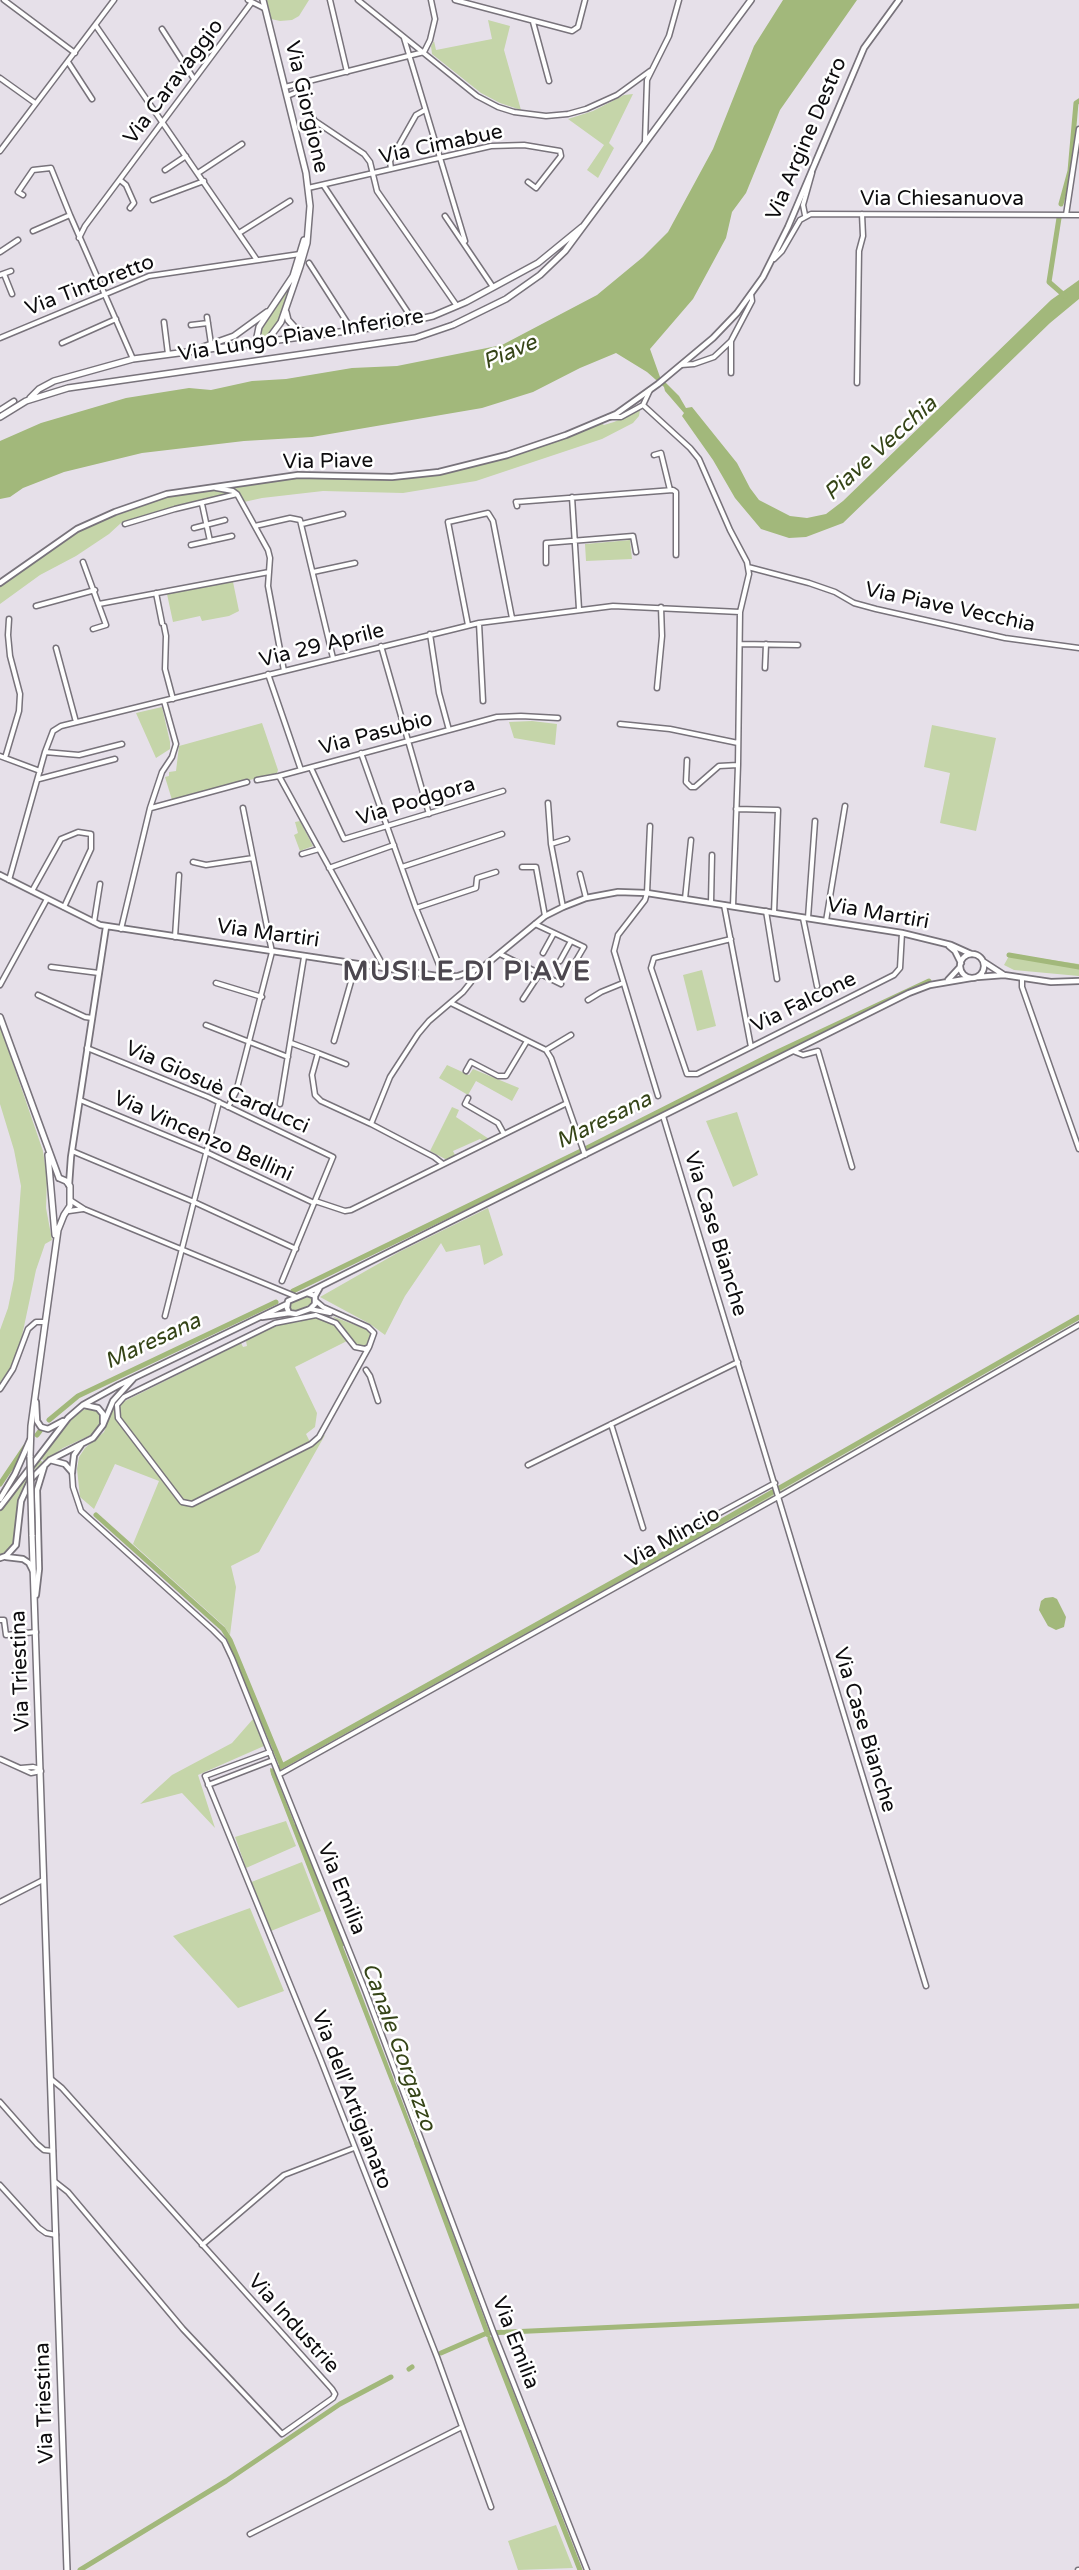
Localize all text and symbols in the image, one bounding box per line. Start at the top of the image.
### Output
street label: Via Caravaggio [119,14,229,150]
street label: Via Giorgione [279,39,333,175]
street label: Via Argine Destro [761,54,853,224]
street label: Via Cimabue [377,120,505,170]
street label: Via Chiesanuova [860,186,1024,212]
street label: Via Tintoretto [22,250,158,322]
street label: Via Lungo Piave Inferiore [176,304,426,368]
water label: Piave [479,330,541,376]
water label: Piave Vecchia [819,391,943,507]
street label: Via Piave [283,449,373,475]
street label: Via Piave Vecchia [863,578,1037,638]
street label: Via 29 Aprile [257,618,387,674]
street label: Via Pasubio [317,707,435,761]
street label: Via Podgora [354,772,478,832]
street label: Via Martiri [825,893,931,935]
street label: Via Martiri [215,914,321,954]
district label: MUSILE DI PIAVE [343,957,591,989]
street label: Via Falcone [747,967,861,1039]
street label: Via Giosuè Carducci [121,1036,313,1140]
street label: Via Vincenzo Bellini [109,1086,297,1188]
water label: Maresana [552,1087,656,1155]
street label: Via Case Bianche [678,1149,752,1319]
water label: Maresana [101,1308,205,1376]
street label: Via Mincio [621,1502,725,1574]
street label: Via Triestina [6,1610,36,1732]
street label: Via Case Bianche [827,1645,901,1815]
street label: Via Emilia [311,1839,371,1939]
water label: Canale Gorgazzo [355,1959,441,2135]
street label: Via dell'Artigianato [305,2007,397,2193]
street label: Via Industrie [242,2269,344,2379]
street label: Via Emilia [486,2293,544,2393]
street label: Via Triestina [30,2342,60,2464]

